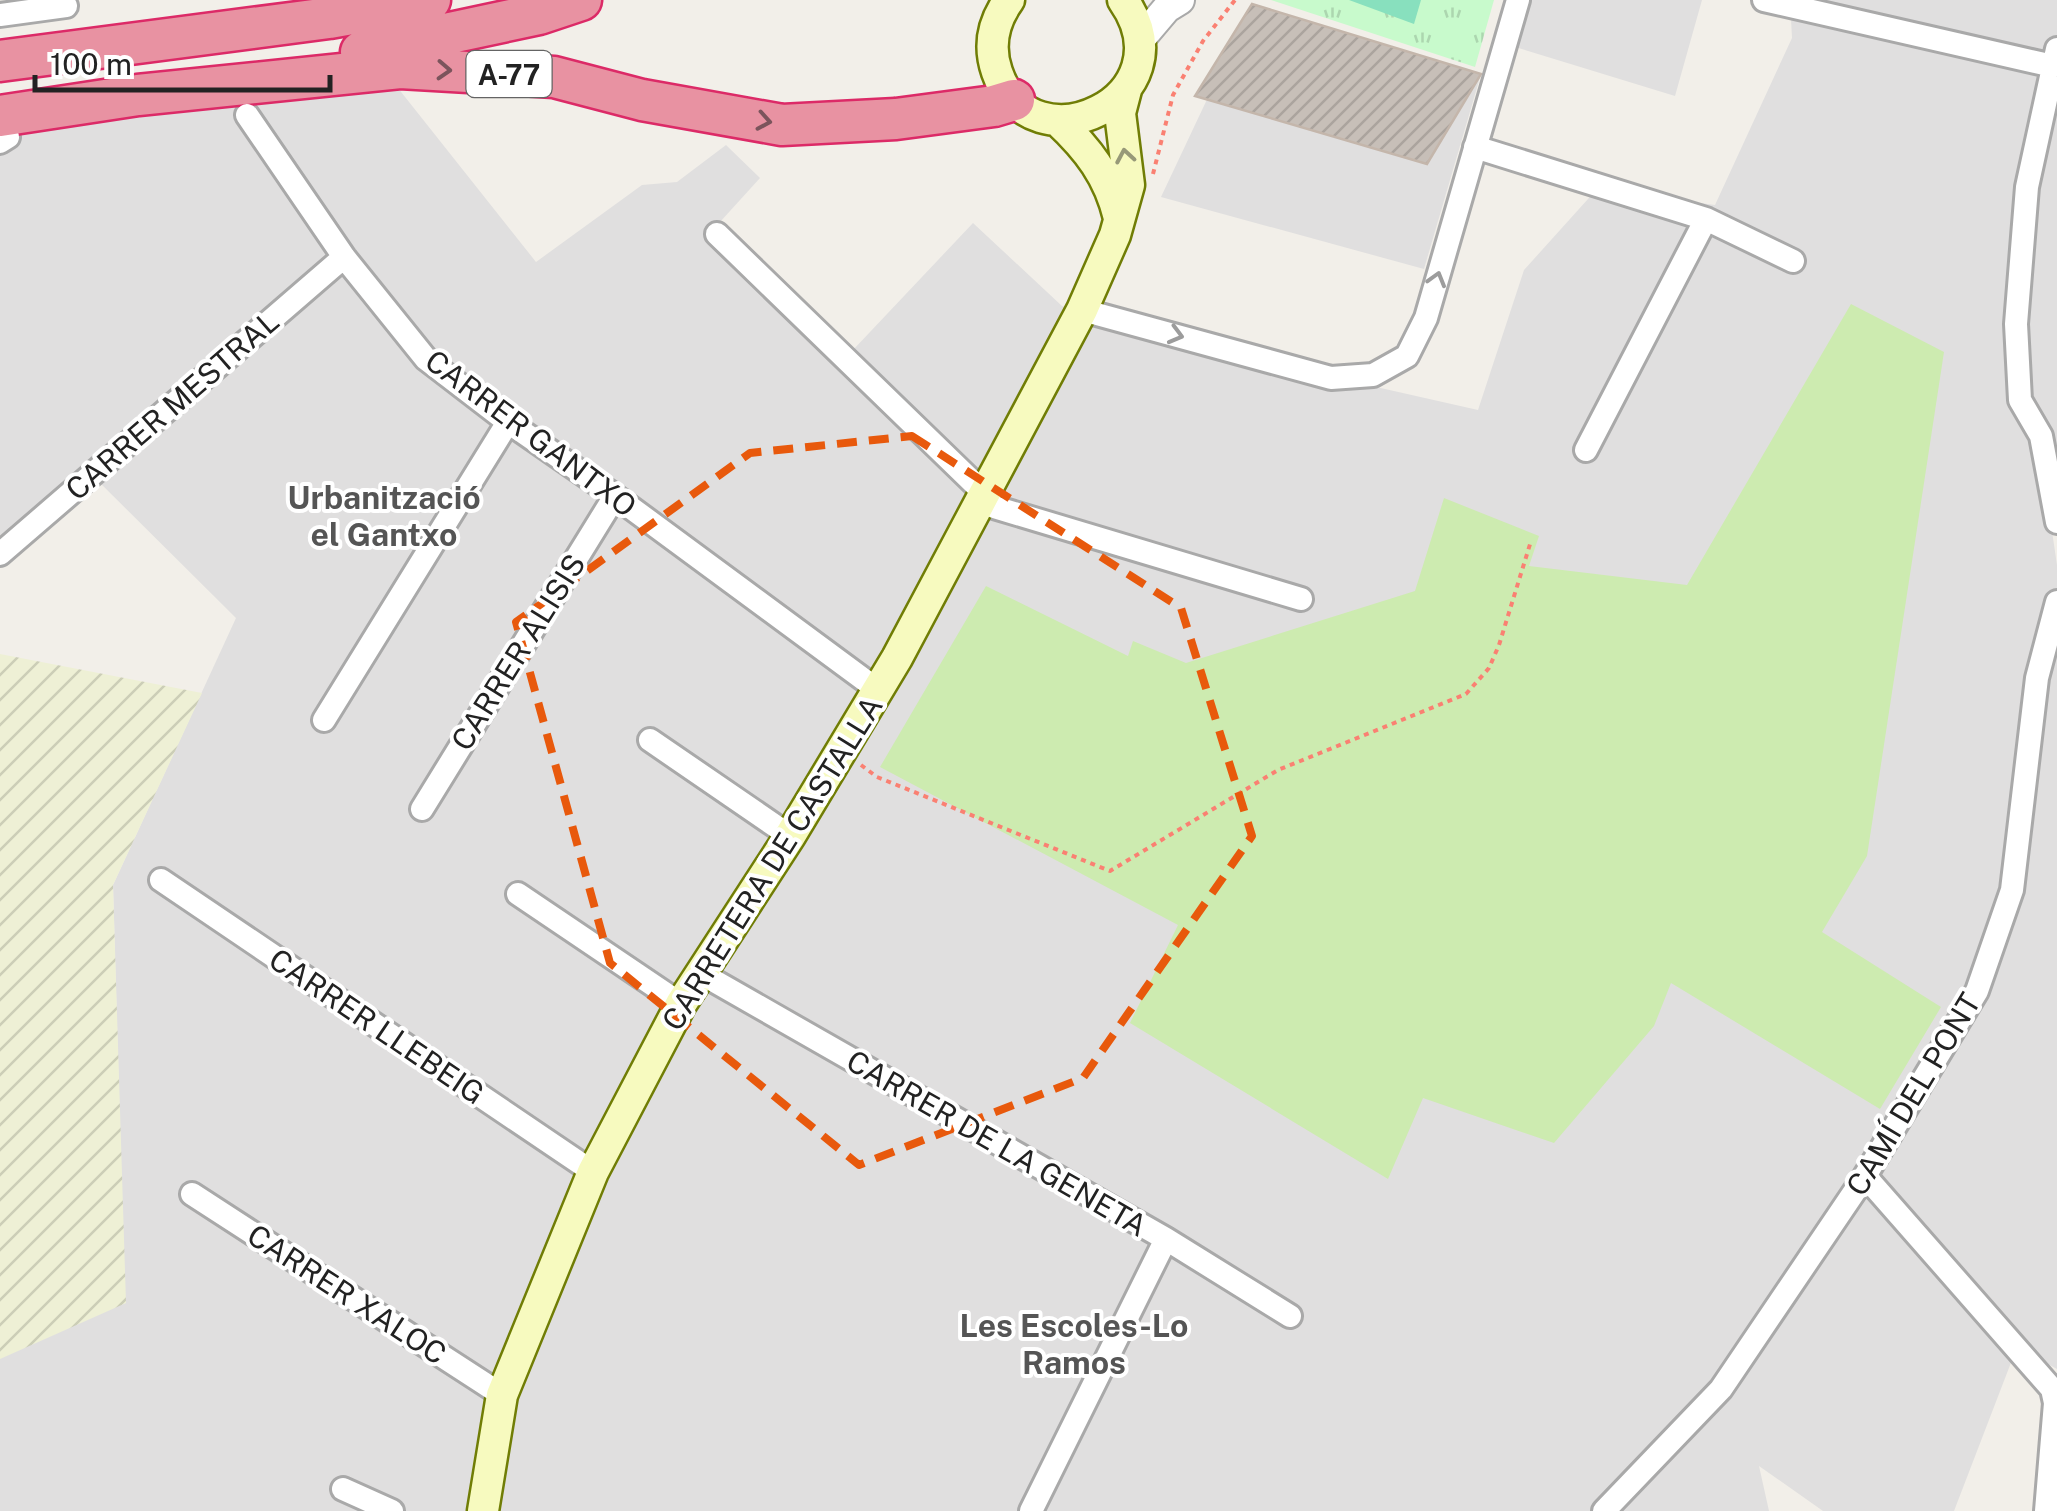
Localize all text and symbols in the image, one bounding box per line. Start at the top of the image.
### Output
scale bar [35,30,330,92]
text: 100 m [50,46,132,82]
road number: A-77 [466,51,552,97]
one-way arrow [437,59,453,80]
one-way arrow [756,110,773,131]
one-way arrow [1115,147,1136,164]
one-way arrow [1426,271,1447,288]
street label: CARRER MESTRAL [58,303,286,507]
one-way arrow [1167,323,1184,344]
street label: CARRER GANTXO [418,342,644,524]
district label: Urbanització el Gantxo [287,479,481,553]
street label: CARRER ALISIS [443,547,593,757]
street label: CARRETERA DE CASTALLA [654,689,890,1037]
street label: CARRER LLEBEIG [263,941,491,1111]
street label: CAMÍ DEL PONT [1838,986,1988,1202]
street label: CARRER DE LA GENETA [841,1042,1153,1244]
street label: CARRER XALOC [241,1216,453,1372]
district label: Les Escoles-Lo Ramos [960,1307,1188,1381]

